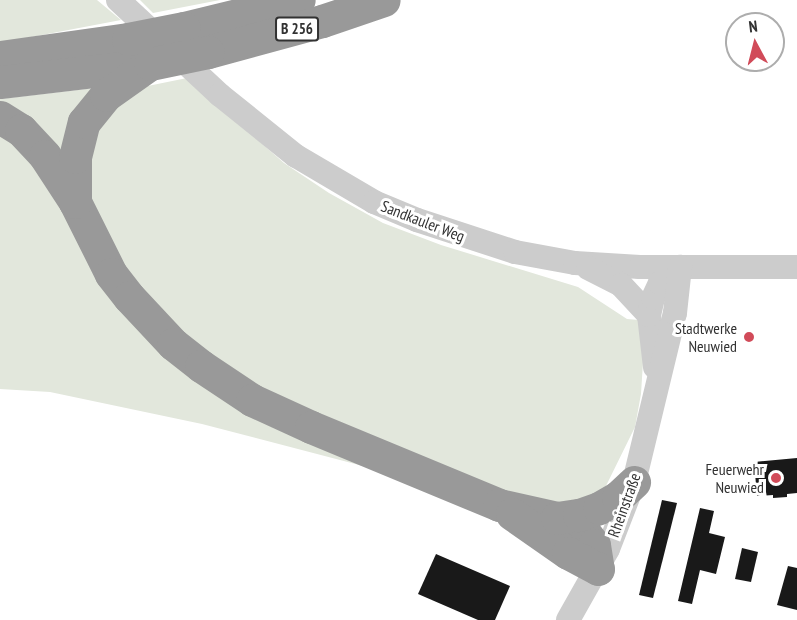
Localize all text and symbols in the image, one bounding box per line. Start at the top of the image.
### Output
north arrow [725,12,785,72]
text: N [748,16,759,37]
road number: B 256 [274,17,320,41]
street label: Sandkauler Weg [378,196,468,246]
place label: Stadtwerke Neuwied [675,318,737,356]
marker: Stadtwerke Neuwied [742,330,756,344]
place label: Feuerwehr Neuwied [706,459,764,497]
street label: Rheinstraße [604,470,644,540]
marker: Feuerwehr Neuwied [769,471,783,485]

